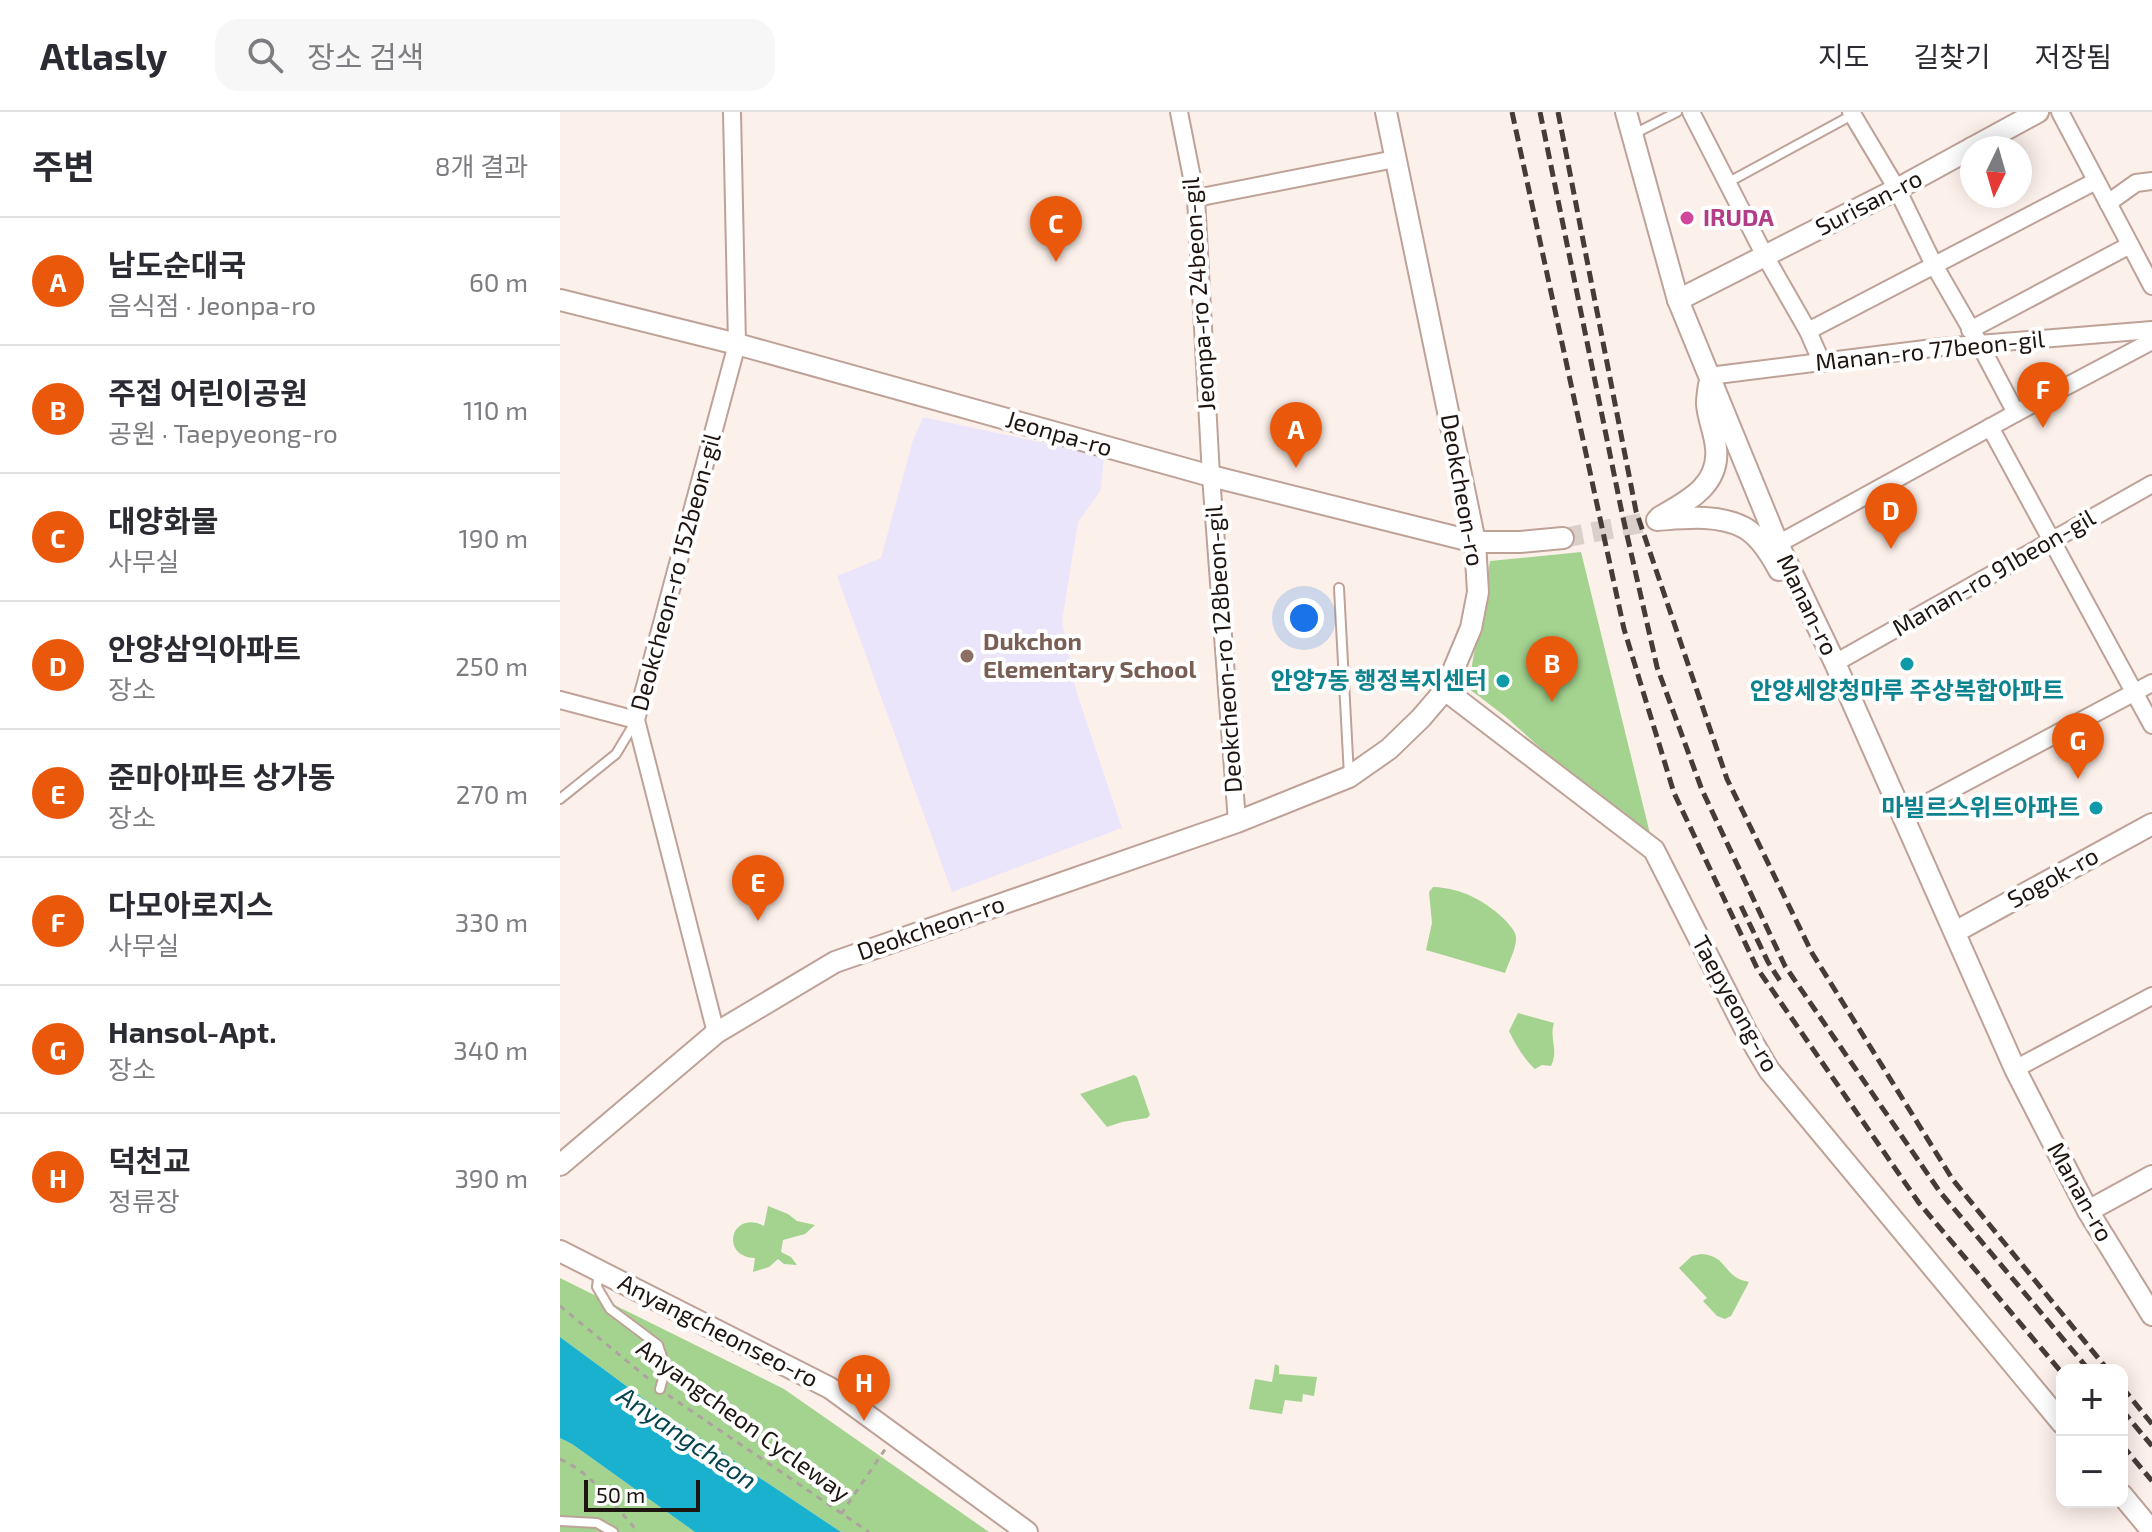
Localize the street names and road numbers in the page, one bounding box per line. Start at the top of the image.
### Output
street label: Surisan-ro [1810,162,1926,241]
street label: Jeonpa-ro 24beon-gil [1175,176,1220,412]
street label: Manan-ro 77beon-gil [1814,323,2046,376]
street label: Jeonpa-ro [1003,404,1116,462]
street label: Deokcheon-ro [1436,411,1491,568]
street label: Deokcheon-ro 152beon-gil [623,429,726,714]
street label: Manan-ro 91beon-gil [1887,502,2100,642]
street label: Deokcheon-ro 128beon-gil [1198,504,1247,794]
street label: Manan-ro [1771,549,1845,660]
street label: Sogok-ro [2002,840,2103,913]
street label: Deokcheon-ro [853,888,1008,965]
street label: Taepyeong-ro [1687,930,1786,1077]
street label: Manan-ro [2042,1137,2120,1246]
street label: Anyangcheonseo-ro [614,1267,823,1393]
street label: Anyangcheon Cycleway [631,1334,855,1508]

